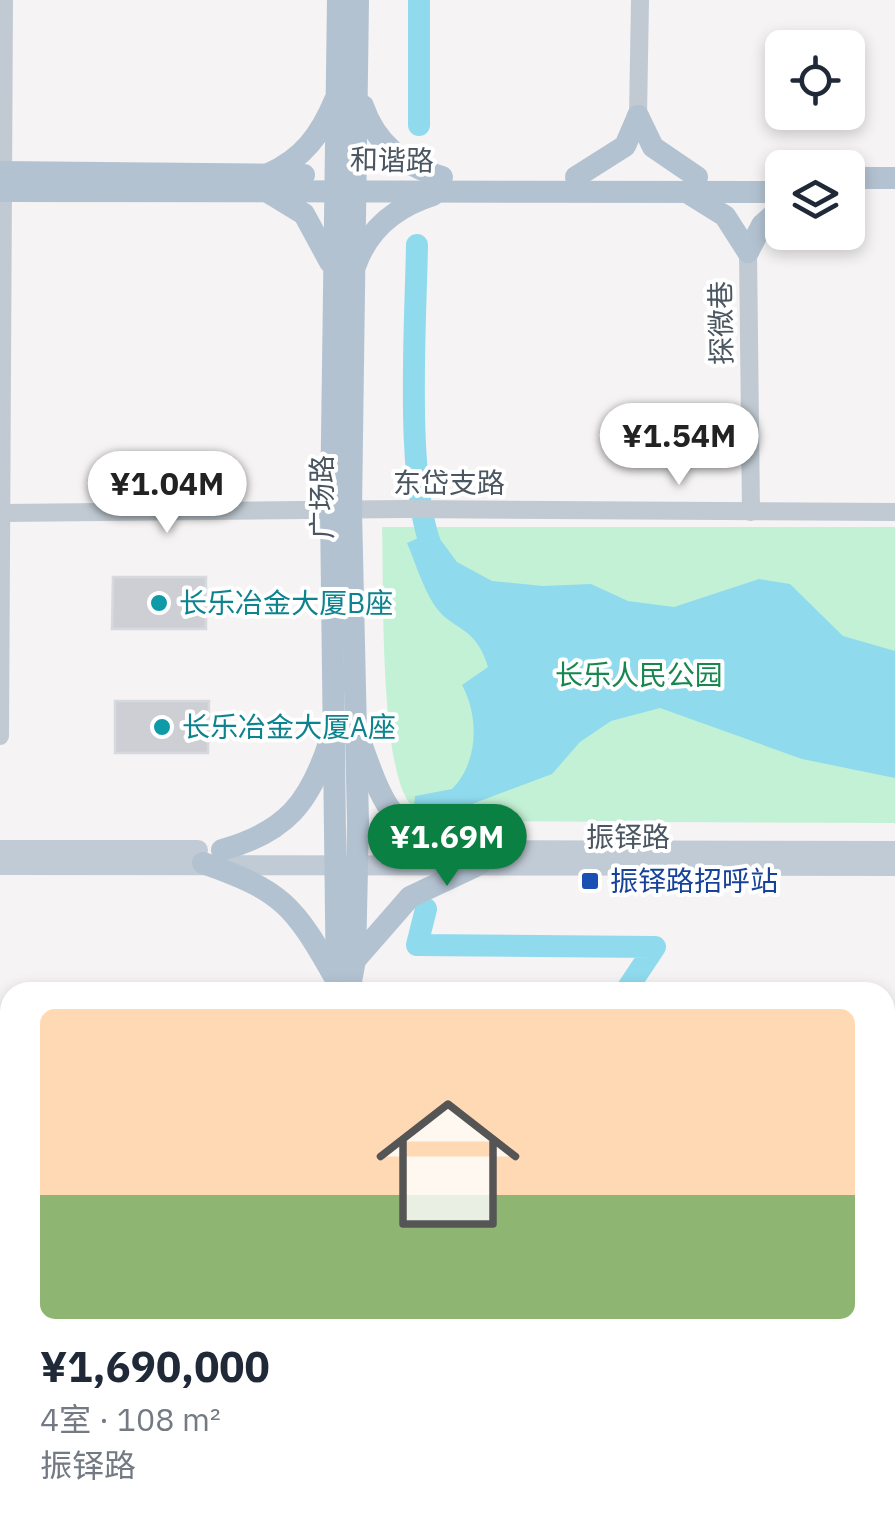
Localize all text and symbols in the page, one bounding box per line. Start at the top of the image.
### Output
map controls [765,30,865,250]
button: locate [765,30,865,130]
street label: 和谐路 [350,140,434,179]
button: layers [765,150,865,250]
street label: 探微巷 [701,281,740,365]
pin: ¥1.54M [598,403,760,488]
text: ¥1.54M [622,414,736,456]
pin: ¥1.04M [86,451,248,536]
street label: 广场路 [303,455,340,539]
text: ¥1.04M [110,462,224,504]
street label: 东岱支路 [393,464,505,501]
place label: 长乐冶金大厦B座 [179,584,393,621]
marker: 长乐冶金大厦B座 [148,592,170,614]
park label: 长乐人民公园 [555,656,723,693]
place label: 长乐冶金大厦A座 [182,708,396,745]
marker: 长乐冶金大厦A座 [151,716,173,738]
pin: ¥1.69M [366,804,528,889]
text: ¥1.69M [390,815,504,857]
street label: 振铎路 [586,818,670,855]
place label: 振铎路招呼站 [610,862,778,899]
marker: 振铎路招呼站 [579,870,601,892]
icon: home [358,1074,538,1254]
text: ¥1,690,000 [40,1339,270,1394]
text: 4室 · 108 m² [40,1398,221,1440]
text: 振铎路 [40,1444,136,1486]

